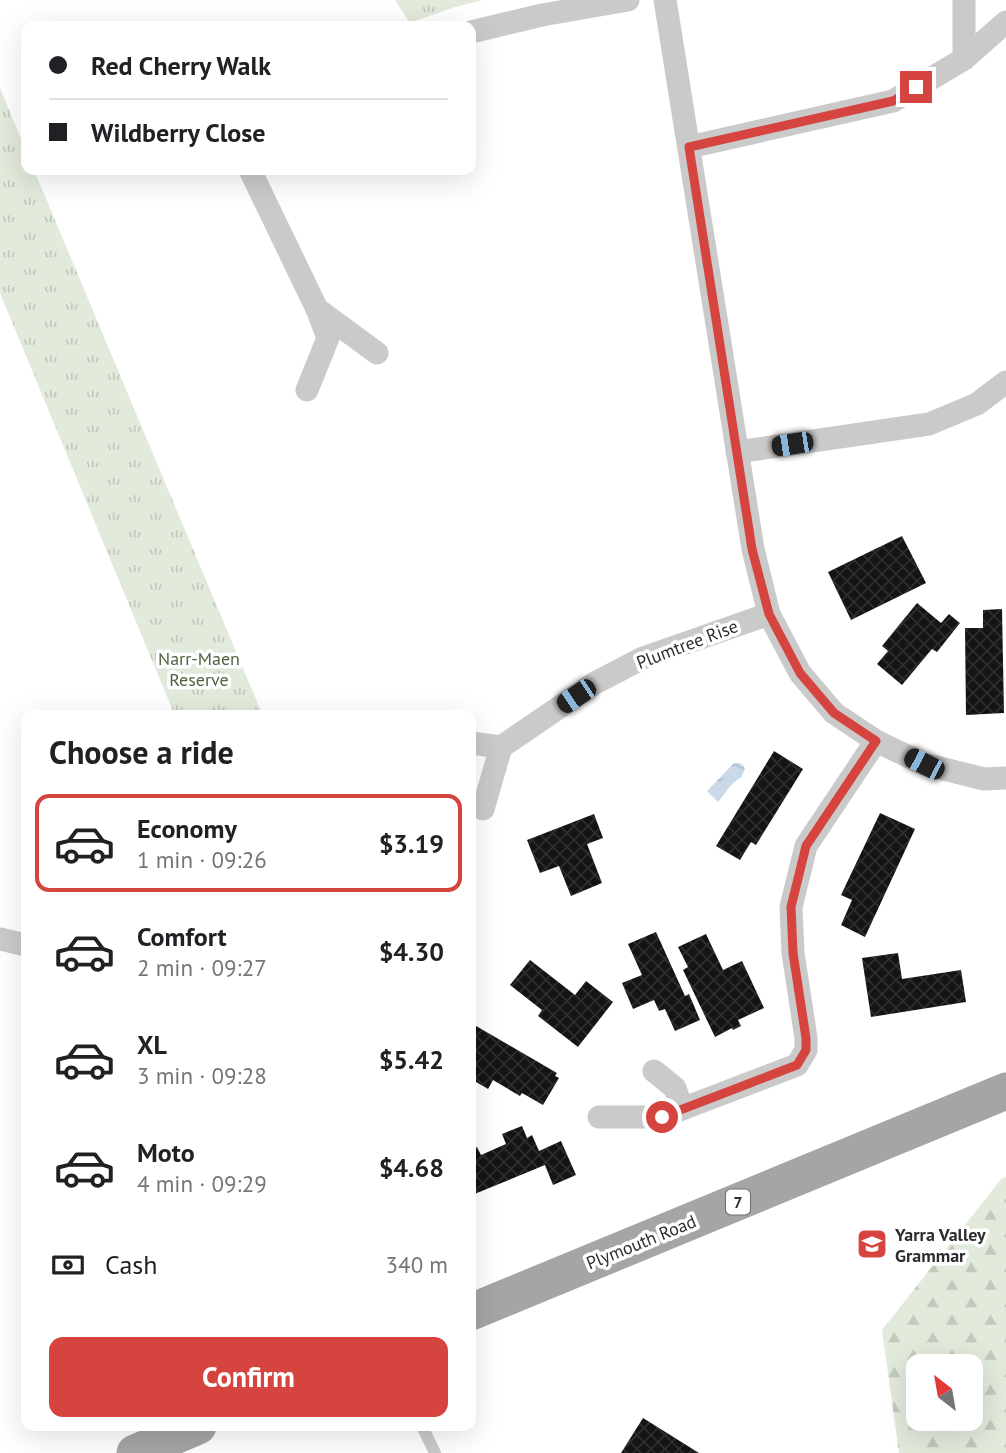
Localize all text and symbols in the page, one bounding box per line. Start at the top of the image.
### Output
text: Red Cherry Walk [91,49,271,82]
route end [900,71,932,103]
text: Wildberry Close [91,116,266,149]
car [770,430,815,458]
street label: Plumtree Rise [633,614,741,674]
park label: Narr-Maen Reserve [158,647,240,691]
car [553,676,600,716]
text: Choose a ride [49,731,234,773]
car [901,745,948,783]
icon: car [53,812,116,875]
text: Economy [137,812,237,845]
text: $3.19 [379,827,444,860]
text: 1 min · 09:26 [137,845,267,874]
icon: car [53,920,116,983]
text: Comfort [137,920,227,953]
text: $4.30 [379,935,444,968]
text: 2 min · 09:27 [137,953,267,982]
icon: car [53,1028,116,1091]
text: XL [137,1028,167,1061]
text: $5.42 [379,1043,444,1076]
text: 3 min · 09:28 [137,1061,267,1090]
route start [646,1101,678,1133]
icon: car [53,1136,116,1199]
text: Moto [137,1136,195,1169]
text: $4.68 [379,1151,444,1184]
text: 4 min · 09:29 [137,1169,267,1198]
road number: 7 [726,1190,750,1214]
street label: Plymouth Road [583,1210,699,1274]
place label: Yarra Valley Grammar [894,1223,986,1267]
school or university icon: Yarra Valley Grammar [855,1227,889,1261]
icon: cash [49,1246,87,1284]
text: Cash [105,1248,157,1281]
text: 340 m [386,1250,448,1279]
button: Confirm [49,1337,448,1417]
north arrow [906,1354,984,1432]
map controls [906,1354,983,1431]

